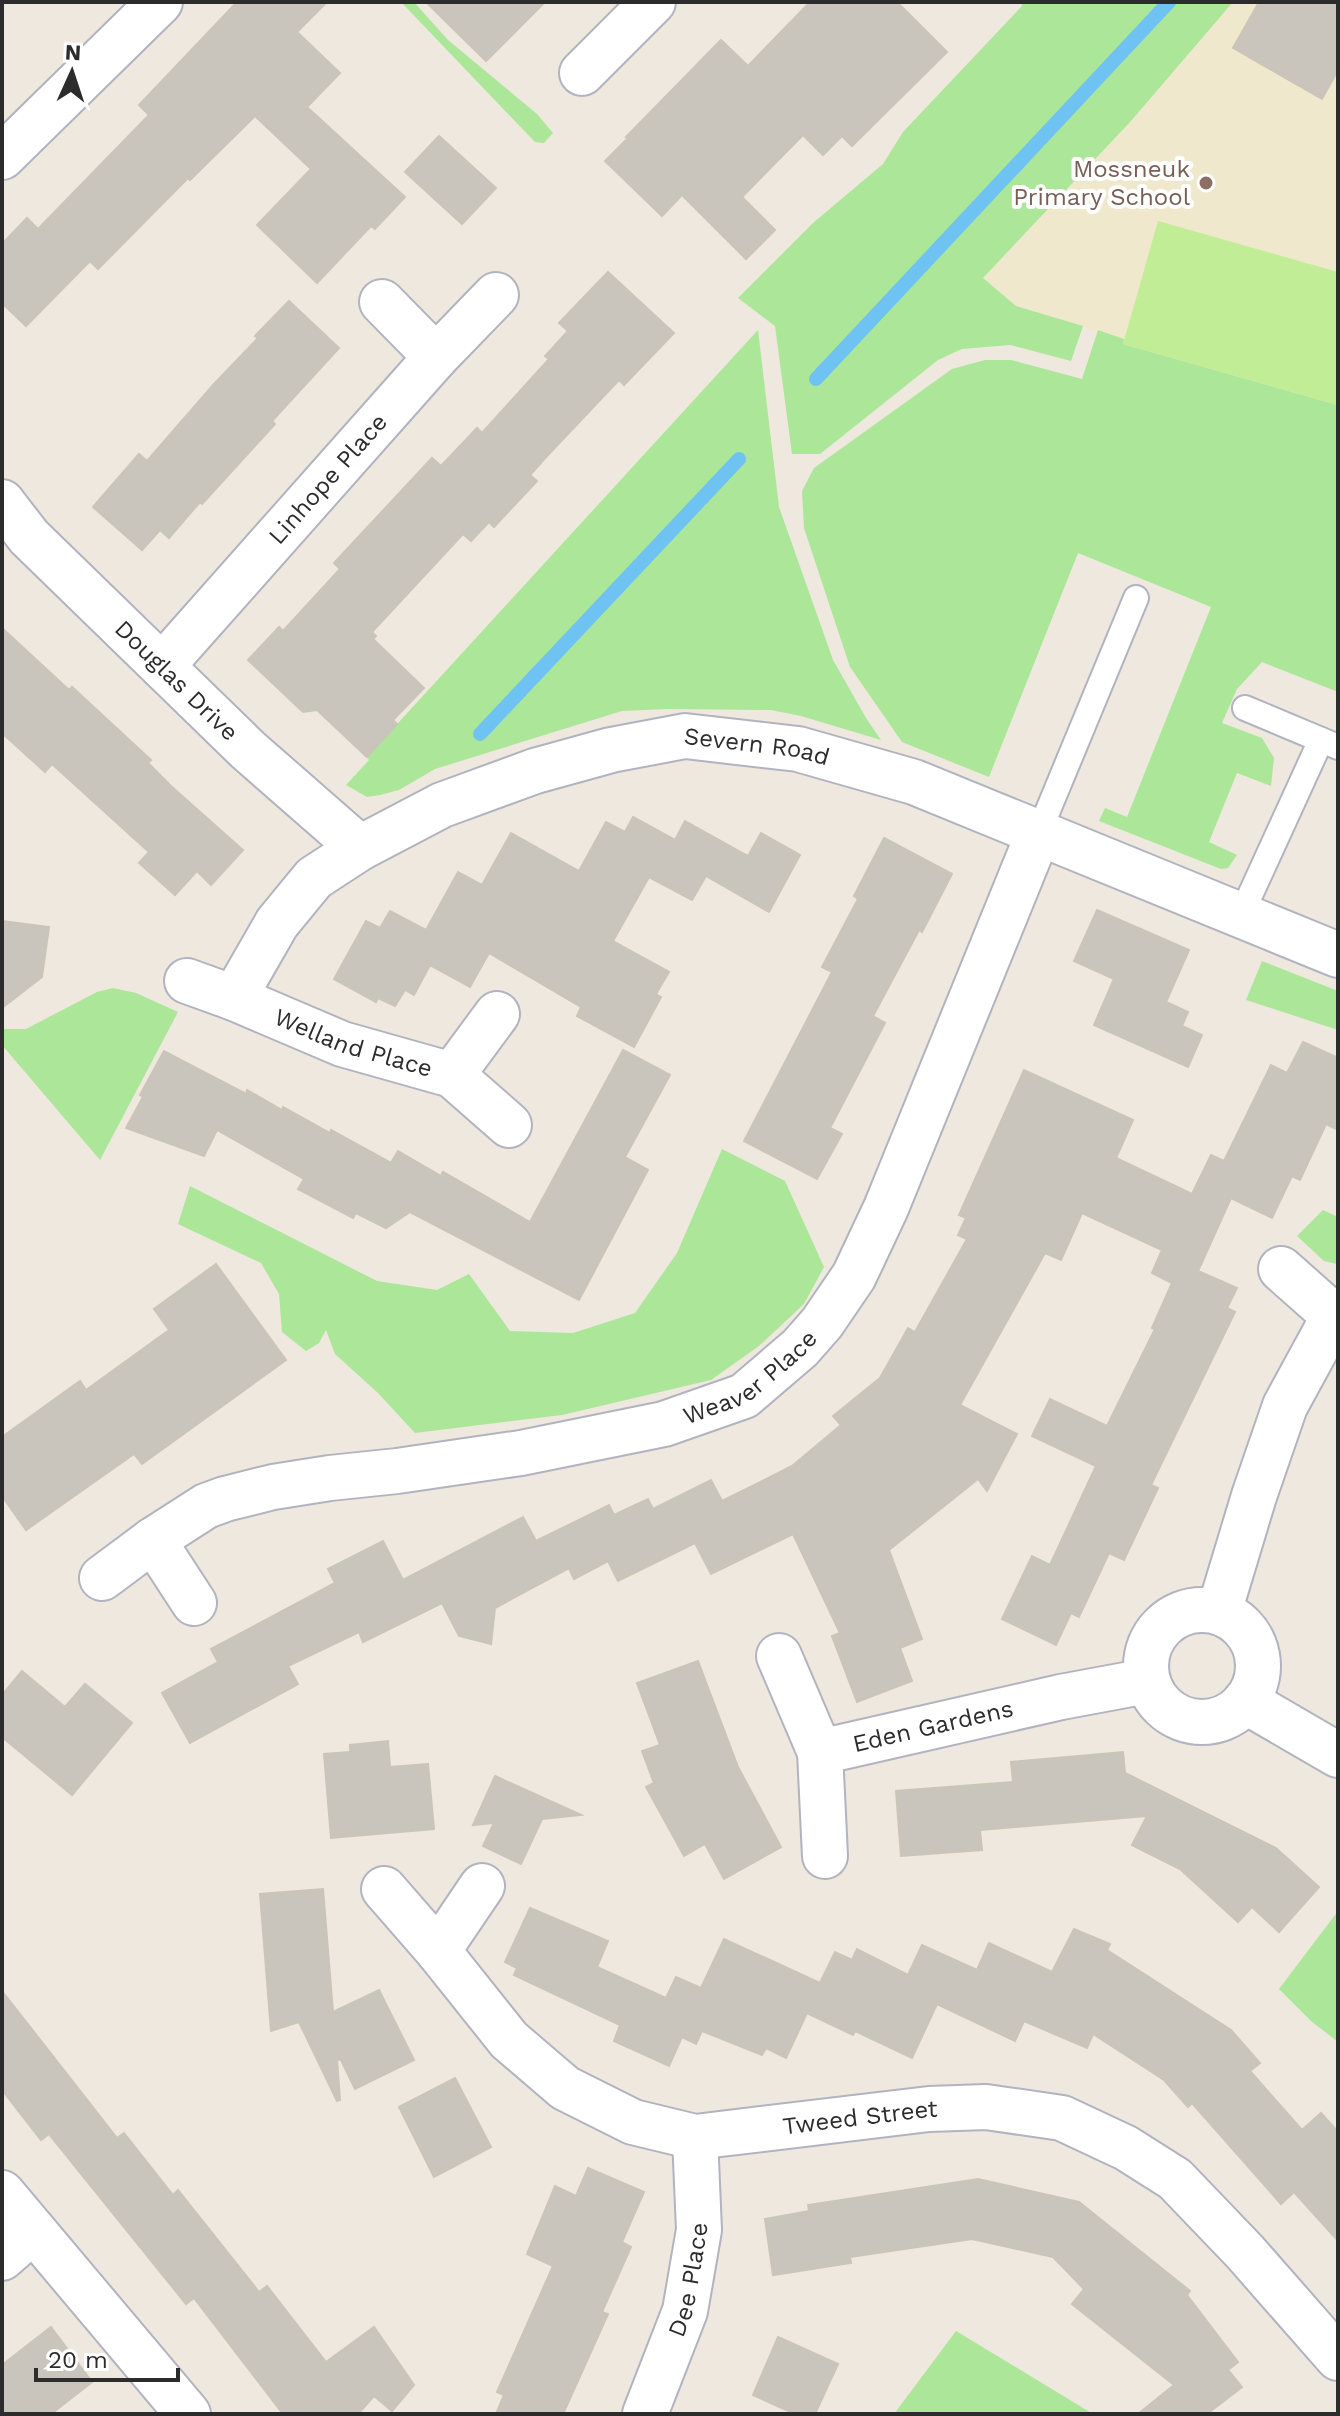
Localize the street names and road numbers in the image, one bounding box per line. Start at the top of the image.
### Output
street label: Linhope Place [263,408,393,550]
street label: Douglas Drive [109,614,244,747]
street label: Severn Road [683,722,833,771]
street label: Welland Place [270,1003,436,1083]
street label: Weaver Place [680,1325,823,1430]
street label: Eden Gardens [850,1694,1016,1758]
street label: Tweed Street [781,2095,938,2140]
street label: Dee Place [662,2222,713,2341]

